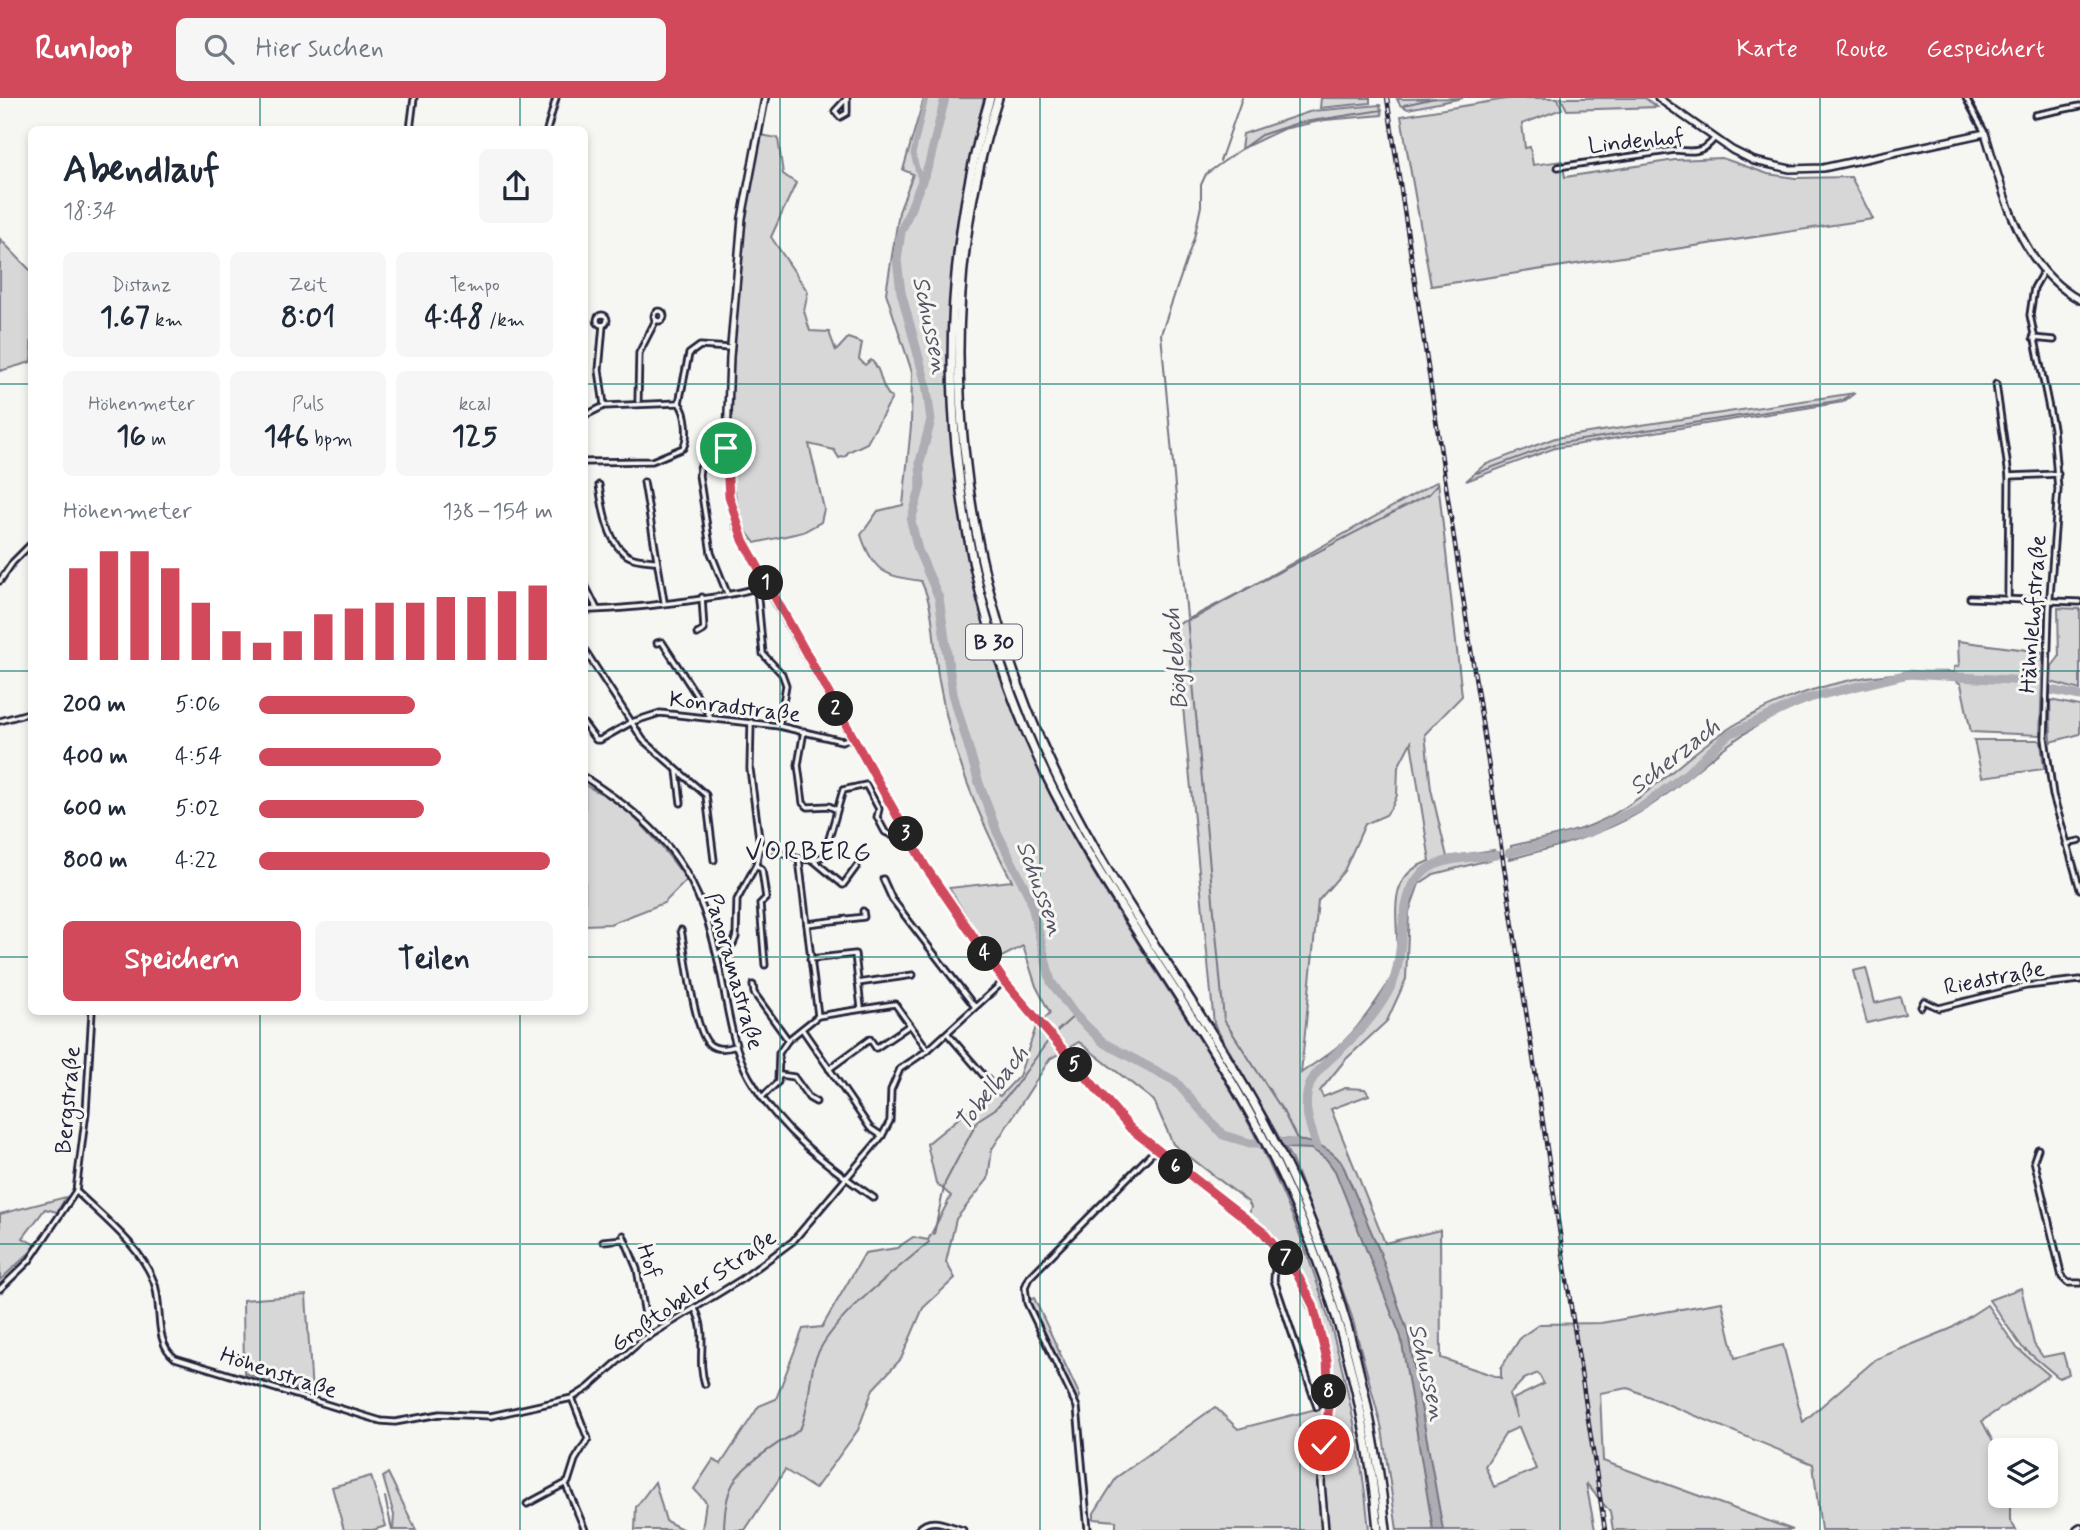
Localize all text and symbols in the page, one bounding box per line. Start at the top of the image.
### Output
search box [176,18,666,81]
text: Runloop [35,27,134,71]
icon: search [200,30,238,68]
text: Hier suchen [256,32,384,66]
text: Karte [1736,34,1798,65]
text: Route [1836,34,1888,65]
text: Gespeichert [1926,34,2045,65]
street label: Lindenhof [1587,122,1686,162]
text: Abendlauf [63,146,220,195]
button: share [479,149,553,223]
text: 18:34 [63,197,116,227]
text: Distanz [111,273,171,298]
text: Zeit [289,273,327,298]
text: Tempo [450,273,500,298]
water label: Schussen [904,274,955,377]
text: 1.67 [100,298,150,337]
text: 8:01 [281,298,335,337]
text: 4:48 [424,298,484,337]
text: km [150,308,183,333]
text: /km [484,308,525,333]
text: Höhenmeter [88,392,195,417]
text: Puls [292,392,324,417]
text: kcal [459,392,491,417]
text: 16 [116,417,146,456]
text: 146 [263,417,309,456]
text: 125 [452,417,498,456]
pin [696,418,756,478]
text: m [146,427,166,452]
text: bpm [309,427,353,452]
icon: arrive [707,429,745,467]
text: Höhenmeter [63,497,192,527]
text: 138–154 m [442,497,553,527]
street label: Hähnlehofstraße [2014,534,2054,694]
pin: 1 [748,566,784,601]
text: 1 [761,570,770,595]
water label: Böglebach [1157,607,1196,711]
road number: B 30 [966,624,1022,660]
street label: Konradstraße [667,685,802,731]
text: 200 m [63,690,126,720]
text: 5:06 [175,690,221,720]
pin: 2 [818,692,854,726]
text: 2 [831,696,840,721]
water label: Scherzach [1623,712,1727,802]
text: 400 m [63,742,128,772]
text: 4:54 [175,742,222,772]
text: 600 m [63,794,126,824]
text: 5:02 [175,794,220,824]
pin: 3 [888,816,923,852]
text: 3 [901,821,910,846]
district label: VORBERG [745,836,873,870]
water label: Schussen [1008,837,1071,941]
text: 800 m [63,846,127,876]
text: 4:22 [175,846,218,876]
street label: Panoramastraße [696,890,770,1053]
button: Speichern [63,921,301,1001]
button: Teilen [315,921,553,1001]
pin: 4 [968,936,1002,972]
text: 4 [979,941,990,966]
street label: Riedstraße [1942,955,2047,1003]
water label: Tobelbach [948,1040,1036,1138]
street label: Bergstraße [49,1045,91,1156]
pin: 5 [1058,1048,1092,1082]
text: 5 [1069,1052,1080,1077]
pin: 6 [1158,1150,1194,1184]
text: 6 [1171,1154,1180,1179]
street label: Großtobeler Straße [605,1223,783,1360]
street label: Hof [628,1240,668,1283]
pin: 7 [1268,1240,1304,1276]
text: 7 [1280,1245,1291,1270]
water label: Schussen [1400,1321,1453,1424]
street label: Höhenstraße [216,1341,341,1407]
pin: 8 [1312,1374,1346,1410]
text: 8 [1323,1379,1334,1404]
pin [1294,1415,1354,1475]
icon: check [1305,1426,1343,1464]
map controls [1988,1438,2058,1508]
button: layers [1988,1438,2058,1508]

